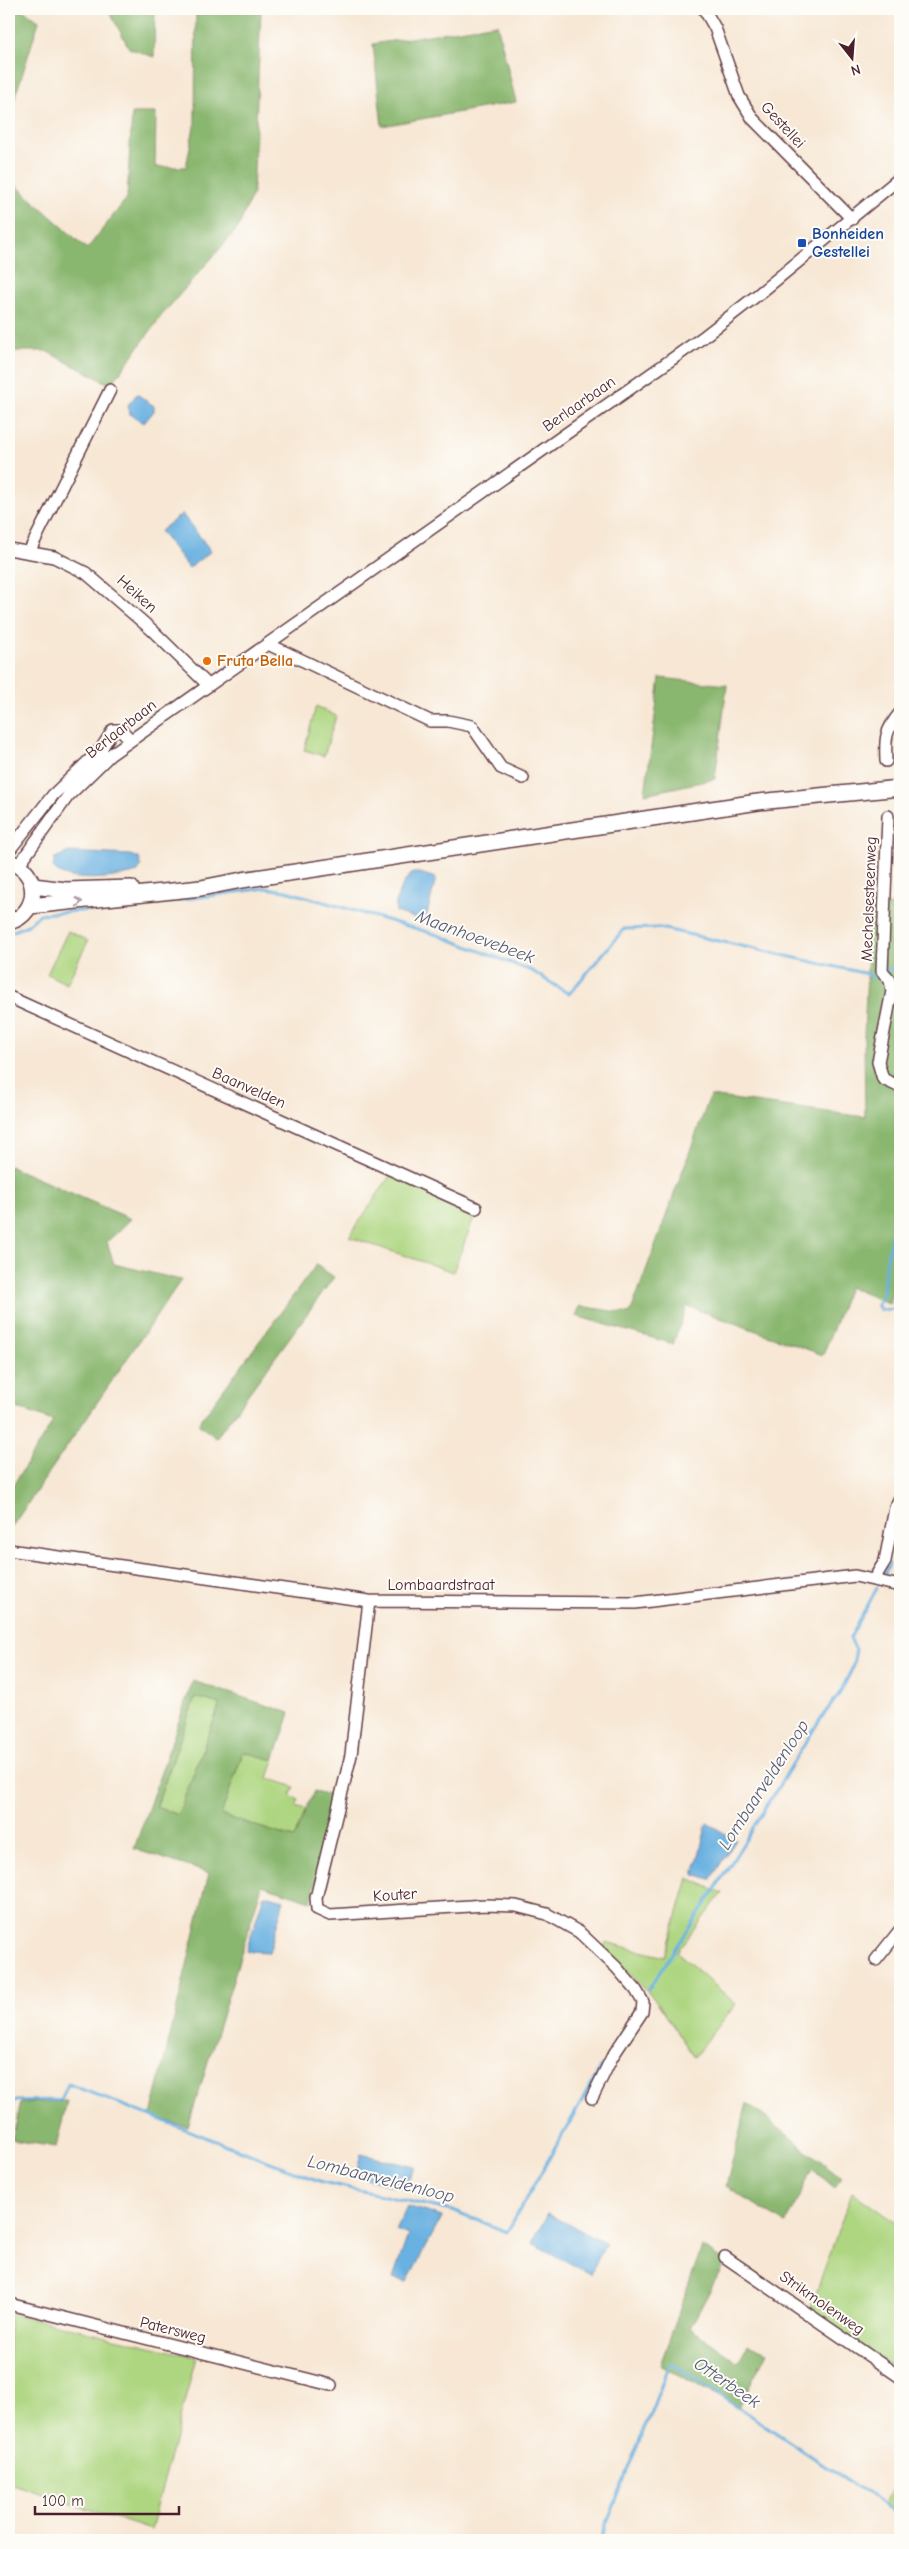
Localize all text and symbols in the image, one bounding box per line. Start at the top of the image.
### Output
north arrow [826,32,876,82]
text: N [849,60,863,79]
street label: Gestellei [757,98,809,152]
place label: Bonheiden Gestellei [812,225,884,261]
marker: Bonheiden Gestellei [796,237,808,249]
street label: Berlaarbaan [539,372,619,436]
street label: Heiken [113,571,161,617]
place label: Fruta Bella [217,652,293,670]
marker: Fruta Bella [201,655,213,667]
street label: Berlaarbaan [82,696,160,762]
street label: Mechelsesteenweg [858,836,880,962]
one-way arrow [75,897,83,908]
water label: Maanhoevebeek [412,905,538,968]
street label: Baanvelden [209,1064,289,1112]
street label: Lombaardstraat [387,1576,495,1594]
water label: Lombaarveldenloop [714,1716,814,1854]
street label: Kouter [372,1884,418,1906]
water label: Lombaarveldenloop [306,2151,456,2207]
street label: Strikmolenweg [776,2267,868,2339]
street label: Patersweg [138,2313,208,2347]
water label: Otterbeek [690,2353,764,2413]
scale bar [35,2484,179,2516]
text: 100 m [42,2492,84,2510]

